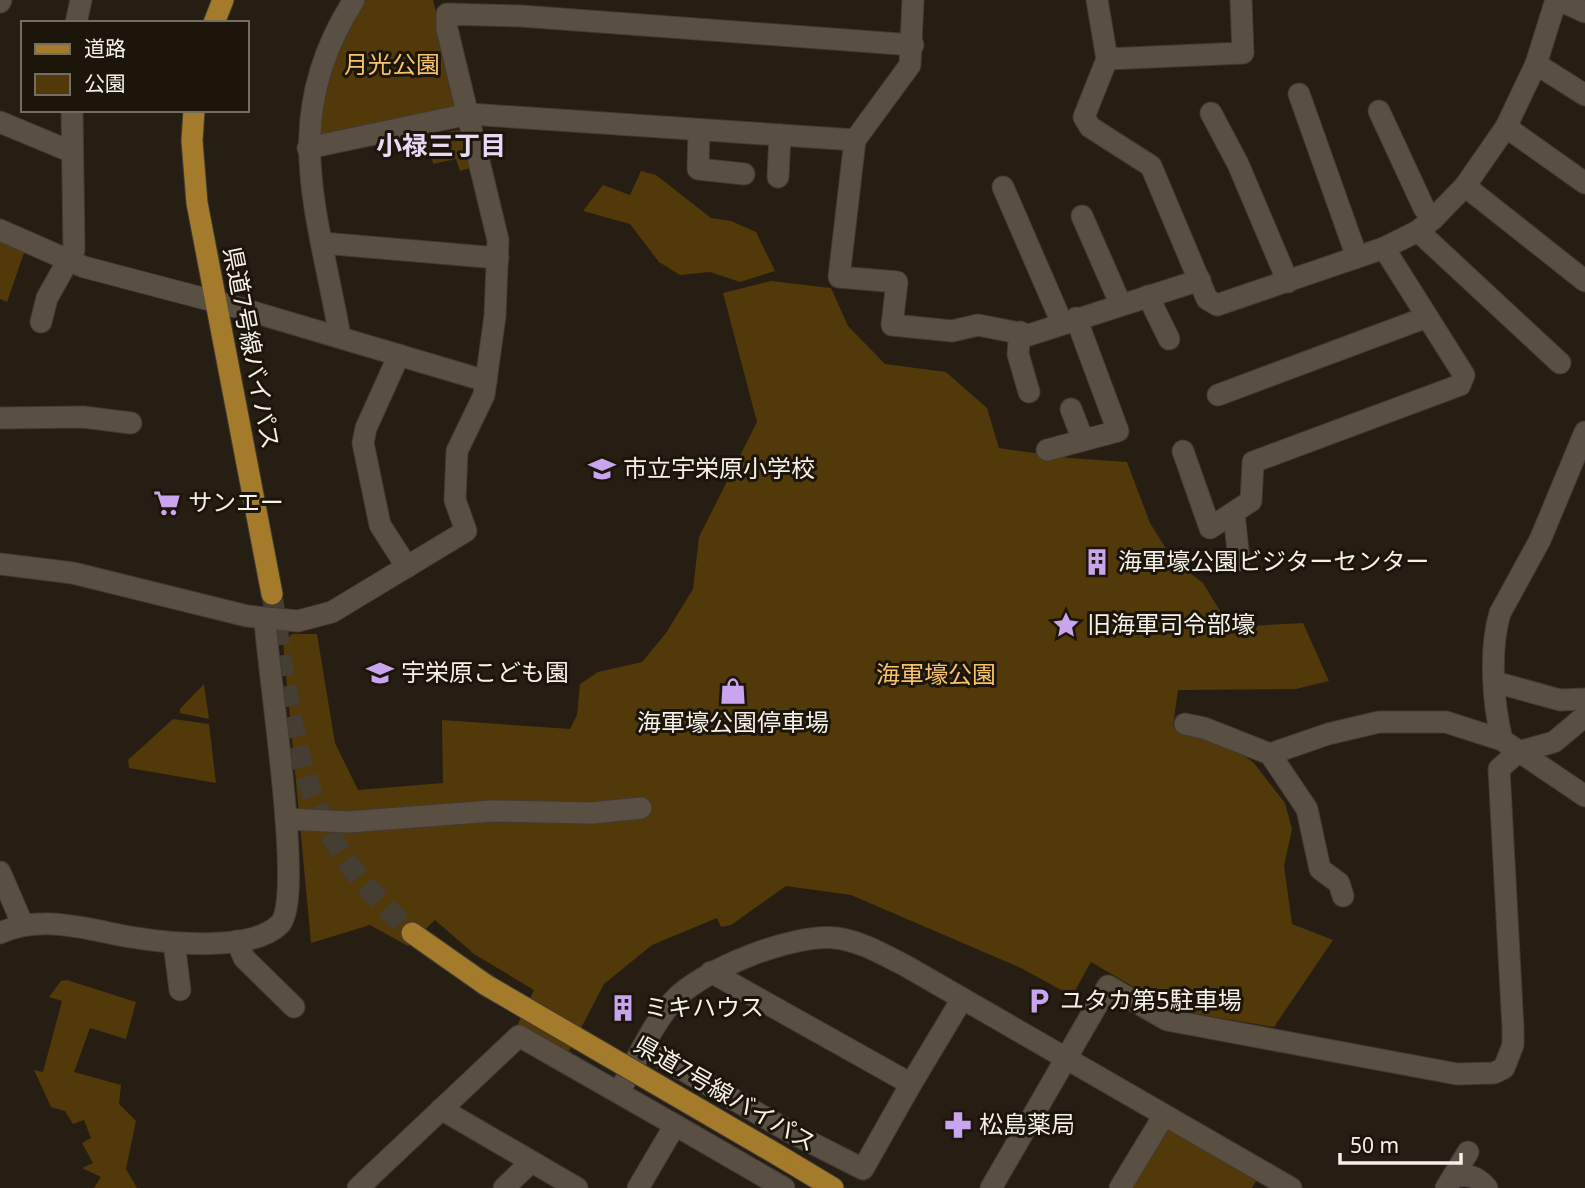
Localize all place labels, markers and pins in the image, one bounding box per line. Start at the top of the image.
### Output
place label: 市立宇栄原小学校 [623,451,815,484]
school or university icon: 市立宇栄原小学校 [587,454,617,484]
place label: サンエー [188,485,284,518]
supermarket icon: サンエー [152,488,182,518]
place label: 海軍壕公園ビジターセンター [1118,544,1430,577]
building icon: 海軍壕公園ビジターセンター [1082,547,1112,577]
place label: 旧海軍司令部壕 [1087,607,1255,640]
place icon: 旧海軍司令部壕 [1051,610,1081,640]
place label: 宇栄原こども園 [401,655,569,688]
school or university icon: 宇栄原こども園 [365,658,395,688]
shop icon: 海軍壕公園停車場 [718,676,748,706]
place label: 海軍壕公園停車場 [637,705,829,738]
place label: ユタカ第5駐車場 [1060,983,1242,1016]
parking icon: ユタカ第5駐車場 [1024,986,1054,1016]
place label: ミキハウス [644,990,764,1023]
building icon: ミキハウス [608,993,638,1023]
place label: 松島薬局 [979,1107,1075,1140]
pharmacy icon: 松島薬局 [943,1110,973,1140]

